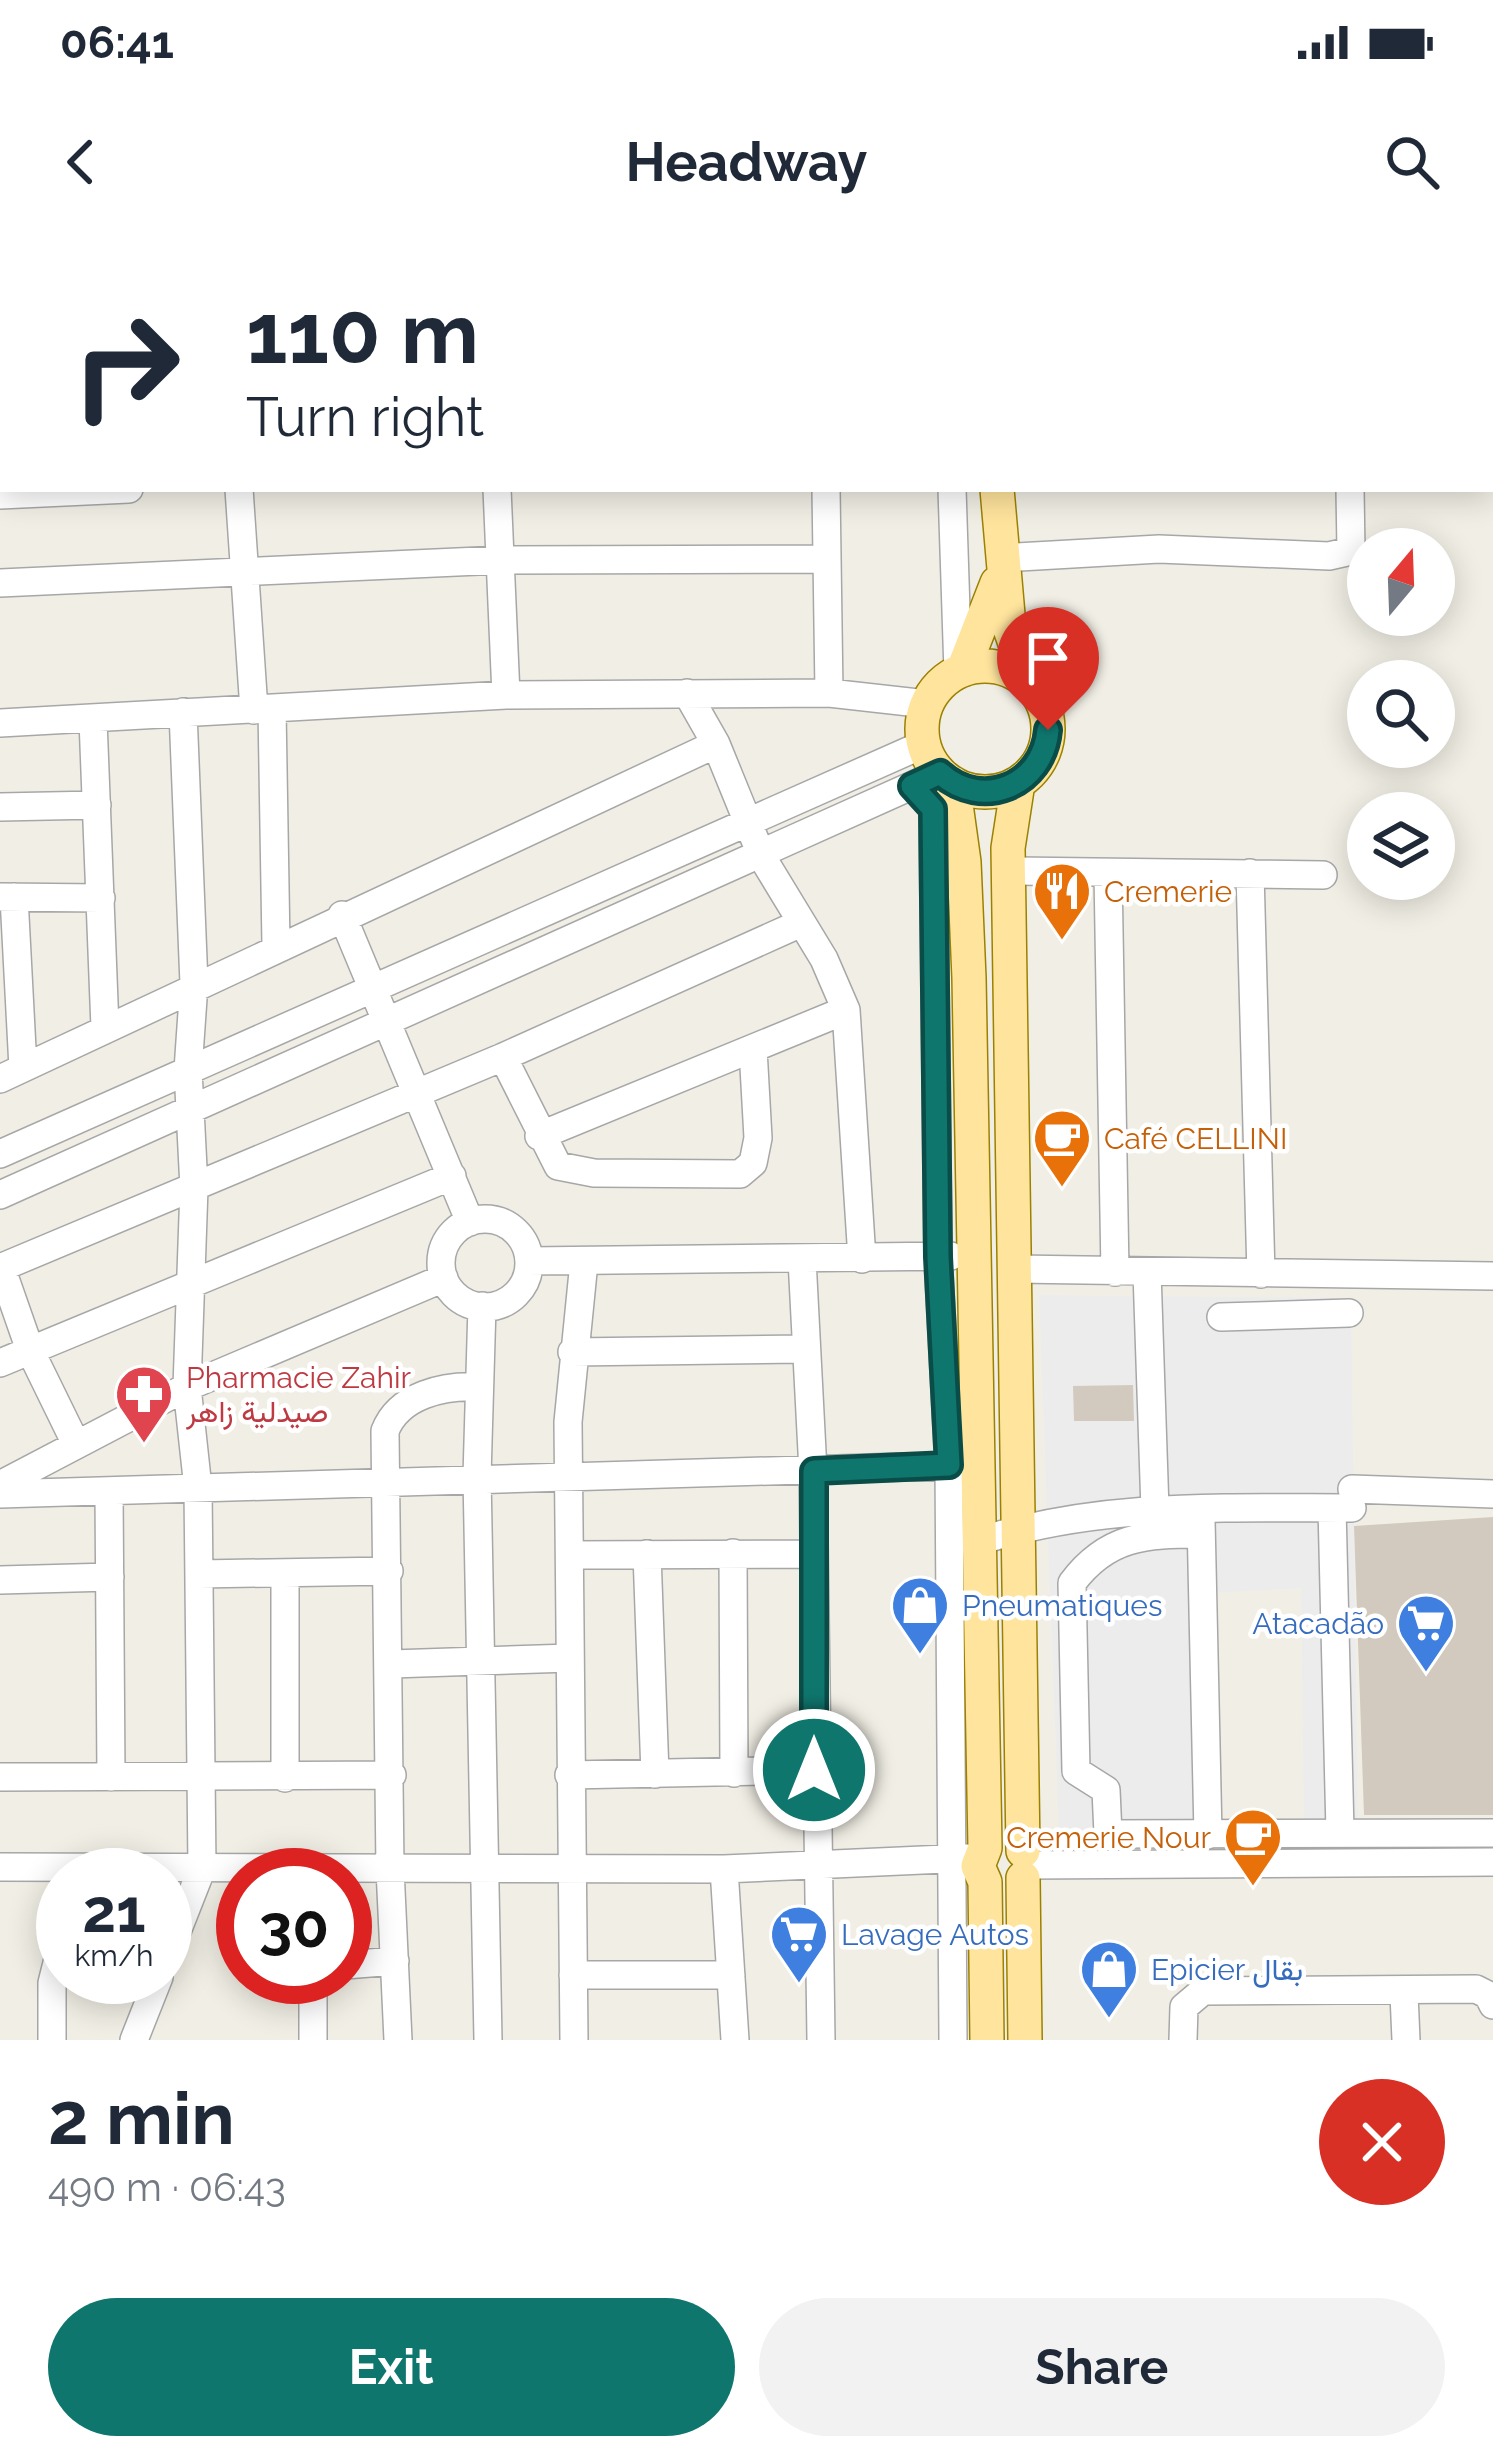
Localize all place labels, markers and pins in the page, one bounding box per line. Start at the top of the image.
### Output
pin [997,607,1099,730]
restaurant icon: Cremerie [1031,860,1093,942]
place label: Cremerie [1104,874,1232,909]
cafe icon: Café CELLINI [1031,1107,1093,1189]
place label: Café CELLINI [1104,1121,1287,1156]
place label: Pharmacie Zahir صيدلية زاهر [185,1360,411,1430]
pharmacy icon: Pharmacie Zahir صيدلية زاهر [113,1363,175,1445]
shop icon: Pneumatiques [889,1574,951,1656]
place label: Pneumatiques [962,1588,1162,1623]
supermarket icon: Atacadão [1395,1592,1457,1674]
place label: Atacadão [1252,1606,1384,1641]
cafe icon: Cremerie Nour [1222,1806,1284,1888]
place label: Cremerie Nour [1006,1820,1211,1855]
supermarket icon: Lavage Autos [768,1903,830,1985]
place label: Lavage Autos [841,1917,1029,1952]
shop icon: Epicier بقال [1078,1938,1140,2020]
place label: Epicier بقال [1151,1952,1303,1988]

